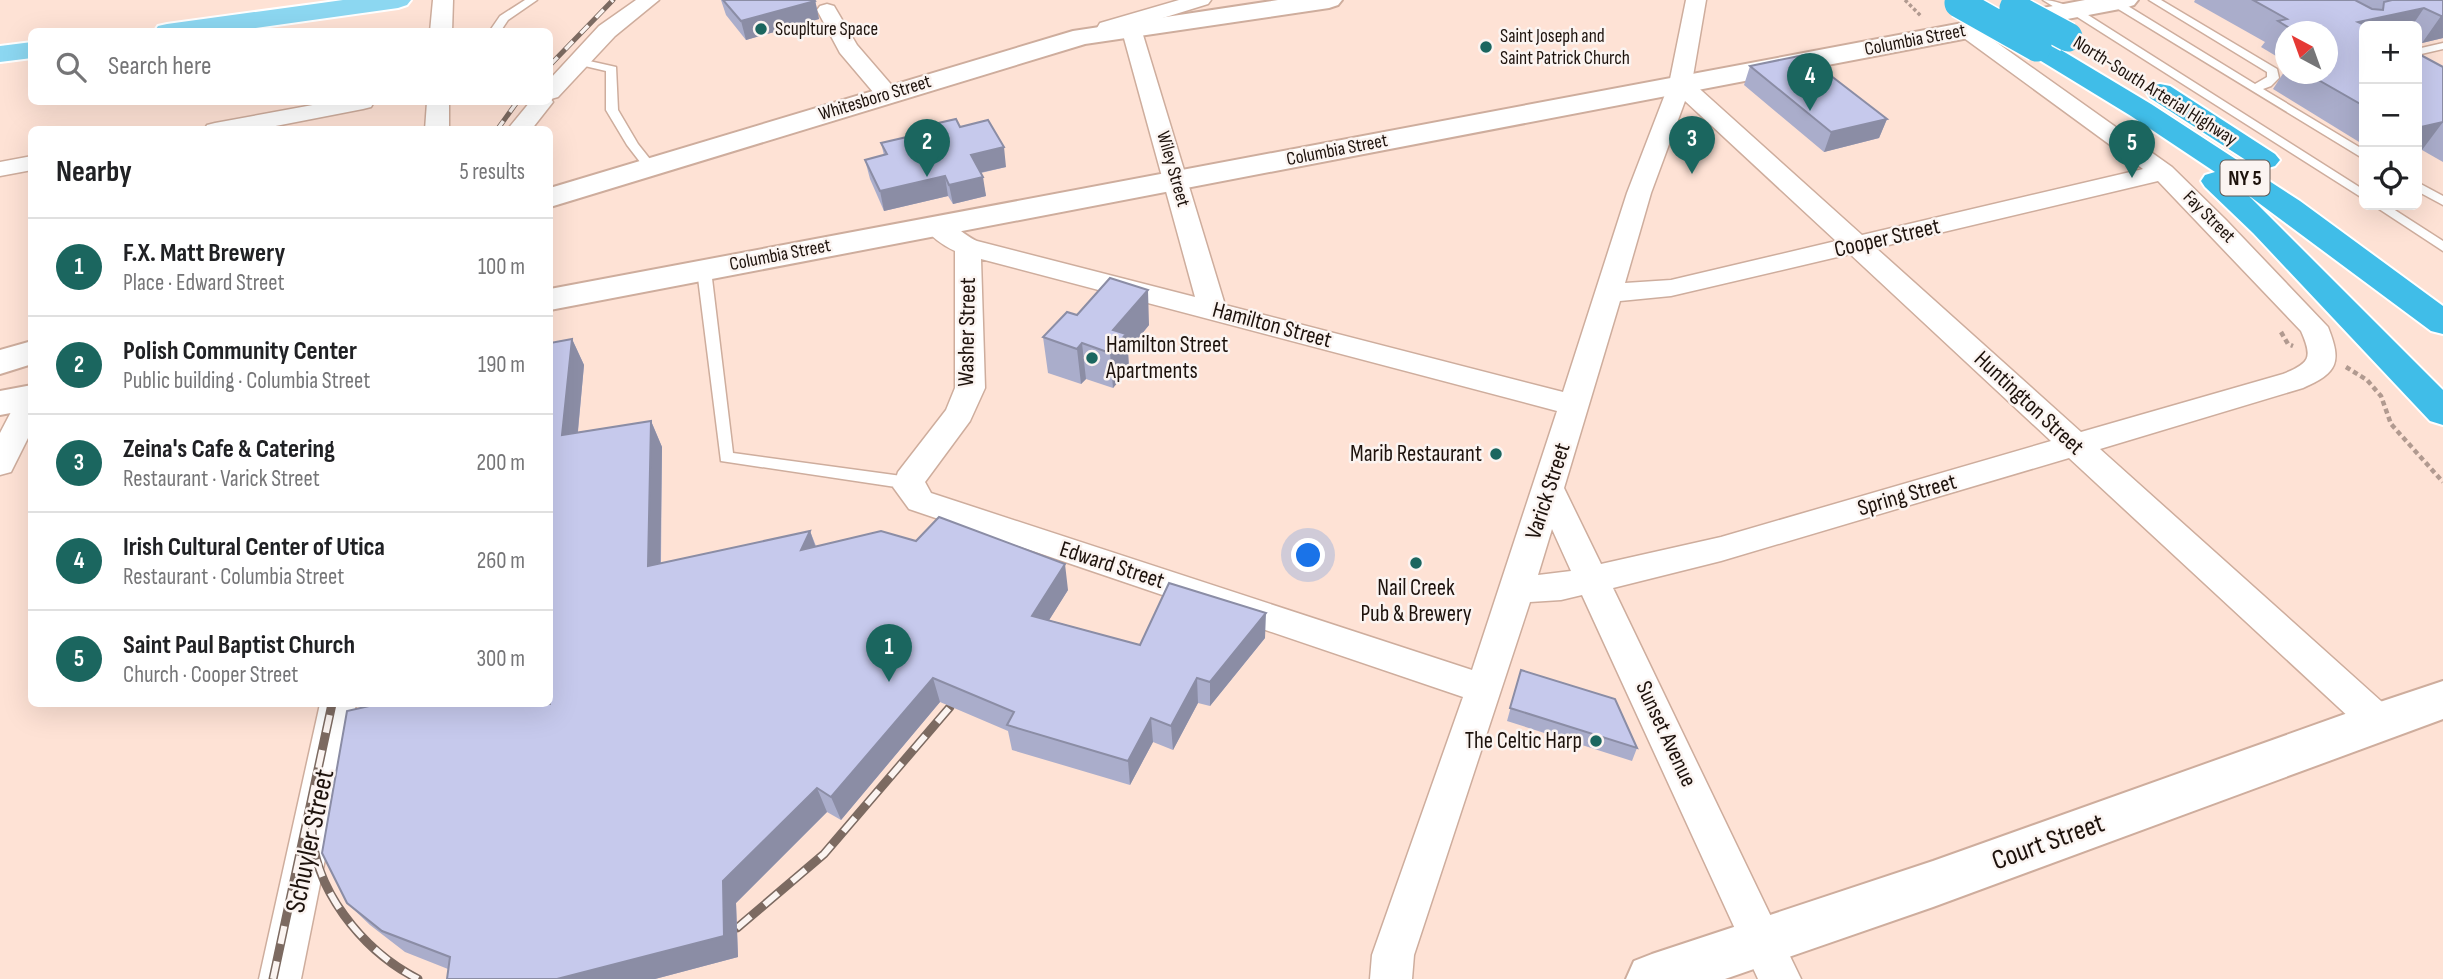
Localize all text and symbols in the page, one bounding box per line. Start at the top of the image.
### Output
place label: Scuplture Space [775,18,878,41]
street label: Columbia Street [1863,19,1968,61]
marker: Scuplture Space [753,21,769,37]
north arrow [2275,21,2338,84]
map controls [2359,21,2422,210]
button: + [2359,21,2422,84]
place label: Saint Joseph and Saint Patrick Church [1500,25,1630,70]
search box [28,28,553,105]
street label: North-South Arterial Highway [2069,31,2242,151]
marker: Saint Joseph and Saint Patrick Church [1478,39,1494,55]
icon: search [52,48,90,86]
text: Search here [108,51,211,82]
pin: 4 [1787,53,1833,111]
street label: Whitesboro Street [816,70,934,126]
button: − [2359,84,2422,147]
pin: 3 [1669,116,1715,174]
pin: 2 [904,119,950,177]
pin: 5 [2109,120,2155,178]
street label: Wiley Street [1151,129,1195,210]
street label: Columbia Street [1285,129,1390,171]
button: locate [2359,147,2422,210]
text: Nearby [56,154,132,190]
text: 5 results [459,158,525,186]
road number: NY 5 [2220,160,2270,196]
street label: Fay Street [2178,186,2240,248]
street label: Cooper Street [1831,212,1943,264]
street label: Columbia Street [728,234,833,276]
text: F.X. Matt Brewery [123,238,285,269]
text: 1 [74,253,84,281]
text: 100 m [478,253,525,281]
text: Place · Edward Street [123,269,284,297]
street label: Washer Street [952,277,982,387]
street label: Hamilton Street [1209,296,1335,354]
place label: Hamilton Street Apartments [1105,331,1228,385]
text: Polish Community Center [123,336,357,367]
street label: Huntington Street [1968,345,2090,461]
marker: Hamilton Street Apartments [1084,350,1100,366]
text: 2 [74,351,84,379]
text: 190 m [478,351,525,379]
text: Public building · Columbia Street [123,367,370,395]
text: Zeina's Cafe & Catering [123,434,335,465]
street label: Varick Street [1519,439,1577,543]
place label: Marib Restaurant [1350,440,1482,468]
marker: Marib Restaurant [1488,446,1504,462]
text: 3 [74,449,84,477]
text: 200 m [477,449,525,477]
text: Restaurant · Varick Street [123,465,320,493]
street label: Spring Street [1854,468,1960,522]
text: Irish Cultural Center of Utica [123,532,385,563]
street label: Edward Street [1056,535,1168,595]
your location [1291,538,1325,572]
text: 4 [74,547,84,575]
text: 260 m [477,547,525,575]
marker: Nail Creek Pub & Brewery [1408,555,1424,571]
text: Restaurant · Columbia Street [123,563,344,591]
place label: Nail Creek Pub & Brewery [1360,574,1472,628]
pin: 1 [866,624,912,682]
text: Saint Paul Baptist Church [123,630,355,661]
text: 5 [74,645,84,673]
text: 300 m [476,645,525,673]
text: Church · Cooper Street [123,661,298,689]
street label: Sunset Avenue [1629,677,1703,791]
place label: The Celtic Harp [1465,727,1582,755]
marker: The Celtic Harp [1588,733,1604,749]
street label: Schuyler Street [279,766,341,916]
street label: Court Street [1987,806,2109,878]

